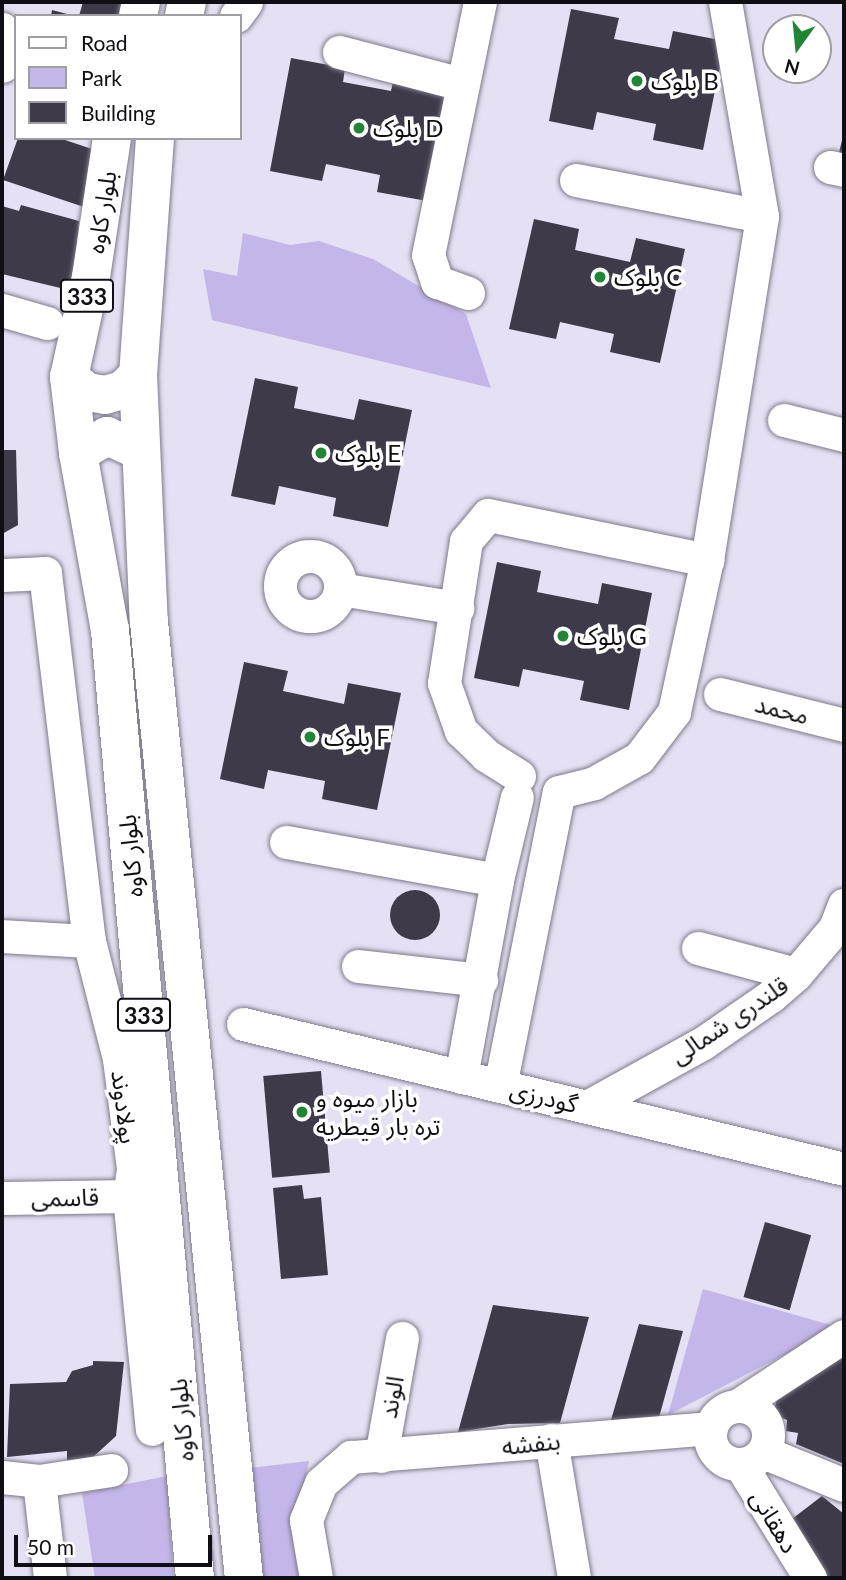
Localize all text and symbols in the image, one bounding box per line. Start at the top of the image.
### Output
legend [14,14,242,140]
north arrow [762,14,832,84]
text: Road [81,30,128,55]
text: N [782,55,802,81]
text: Park [81,65,122,90]
place label: بلوک B [651,67,719,95]
marker: بلوک B [629,73,645,89]
text: Building [81,100,156,125]
place label: بلوک D [373,114,443,142]
marker: بلوک D [351,120,367,136]
street label: بلوار کاوه [80,169,122,255]
place label: بلوک C [614,263,682,291]
marker: بلوک C [592,269,608,285]
road number: 333 [59,276,115,316]
place label: بلوک E [335,439,401,467]
marker: بلوک E [313,445,329,461]
place label: بلوک G [577,622,647,650]
marker: بلوک G [555,628,571,644]
street label: محمد [752,688,812,730]
place label: بلوک F [324,723,390,751]
marker: بلوک F [302,729,318,745]
street label: بلوار کاوه [112,813,148,899]
street label: قلندری شمالی [665,970,793,1070]
road number: 333 [116,996,172,1034]
street label: پولادوند [106,1069,144,1145]
street label: گودرزی [507,1074,581,1118]
place label: بازار میوه و تره بار قیطریه [316,1084,440,1140]
marker: بازار میوه و تره بار قیطریه [294,1104,310,1120]
street label: قاسمی [31,1182,99,1212]
street label: الوند [373,1374,409,1420]
street label: بلوار کاوه [163,1377,199,1463]
street label: بنفشه [500,1426,562,1460]
street label: دهقانی [745,1484,805,1558]
scale bar [18,1520,215,1564]
text: 50 m [27,1534,74,1559]

